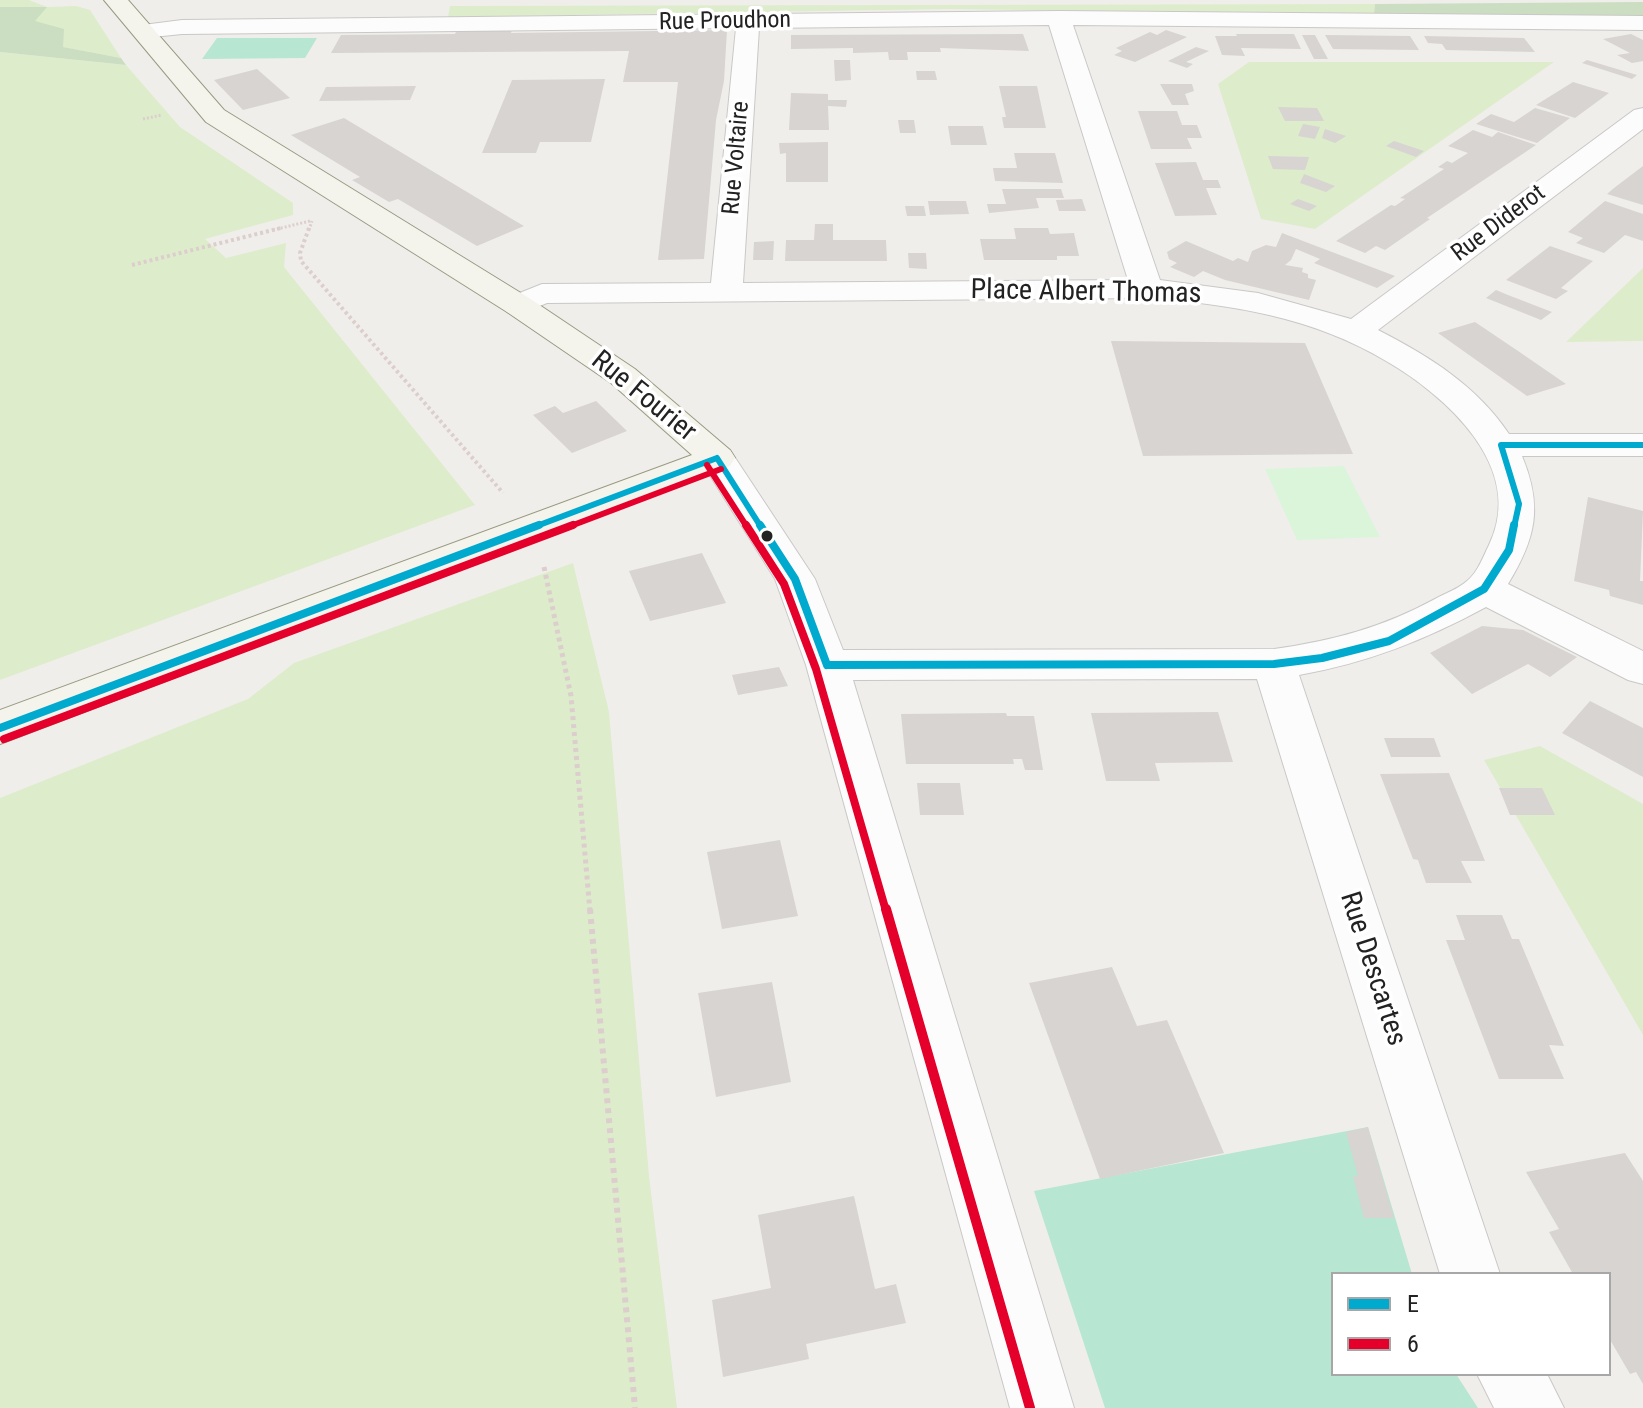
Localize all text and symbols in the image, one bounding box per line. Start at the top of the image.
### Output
street label: Rue Proudhon [659,6,791,38]
street label: Rue Voltaire [718,100,756,216]
street label: Rue Diderot [1447,179,1551,269]
street label: Place Albert Thomas [970,274,1202,312]
street label: Rue Fourier [584,345,702,449]
unlabelled marker [759,528,775,544]
street label: Rue Descartes [1331,888,1413,1050]
legend [1331,1272,1611,1376]
text: E [1407,1290,1419,1318]
text: 6 [1407,1330,1419,1358]

